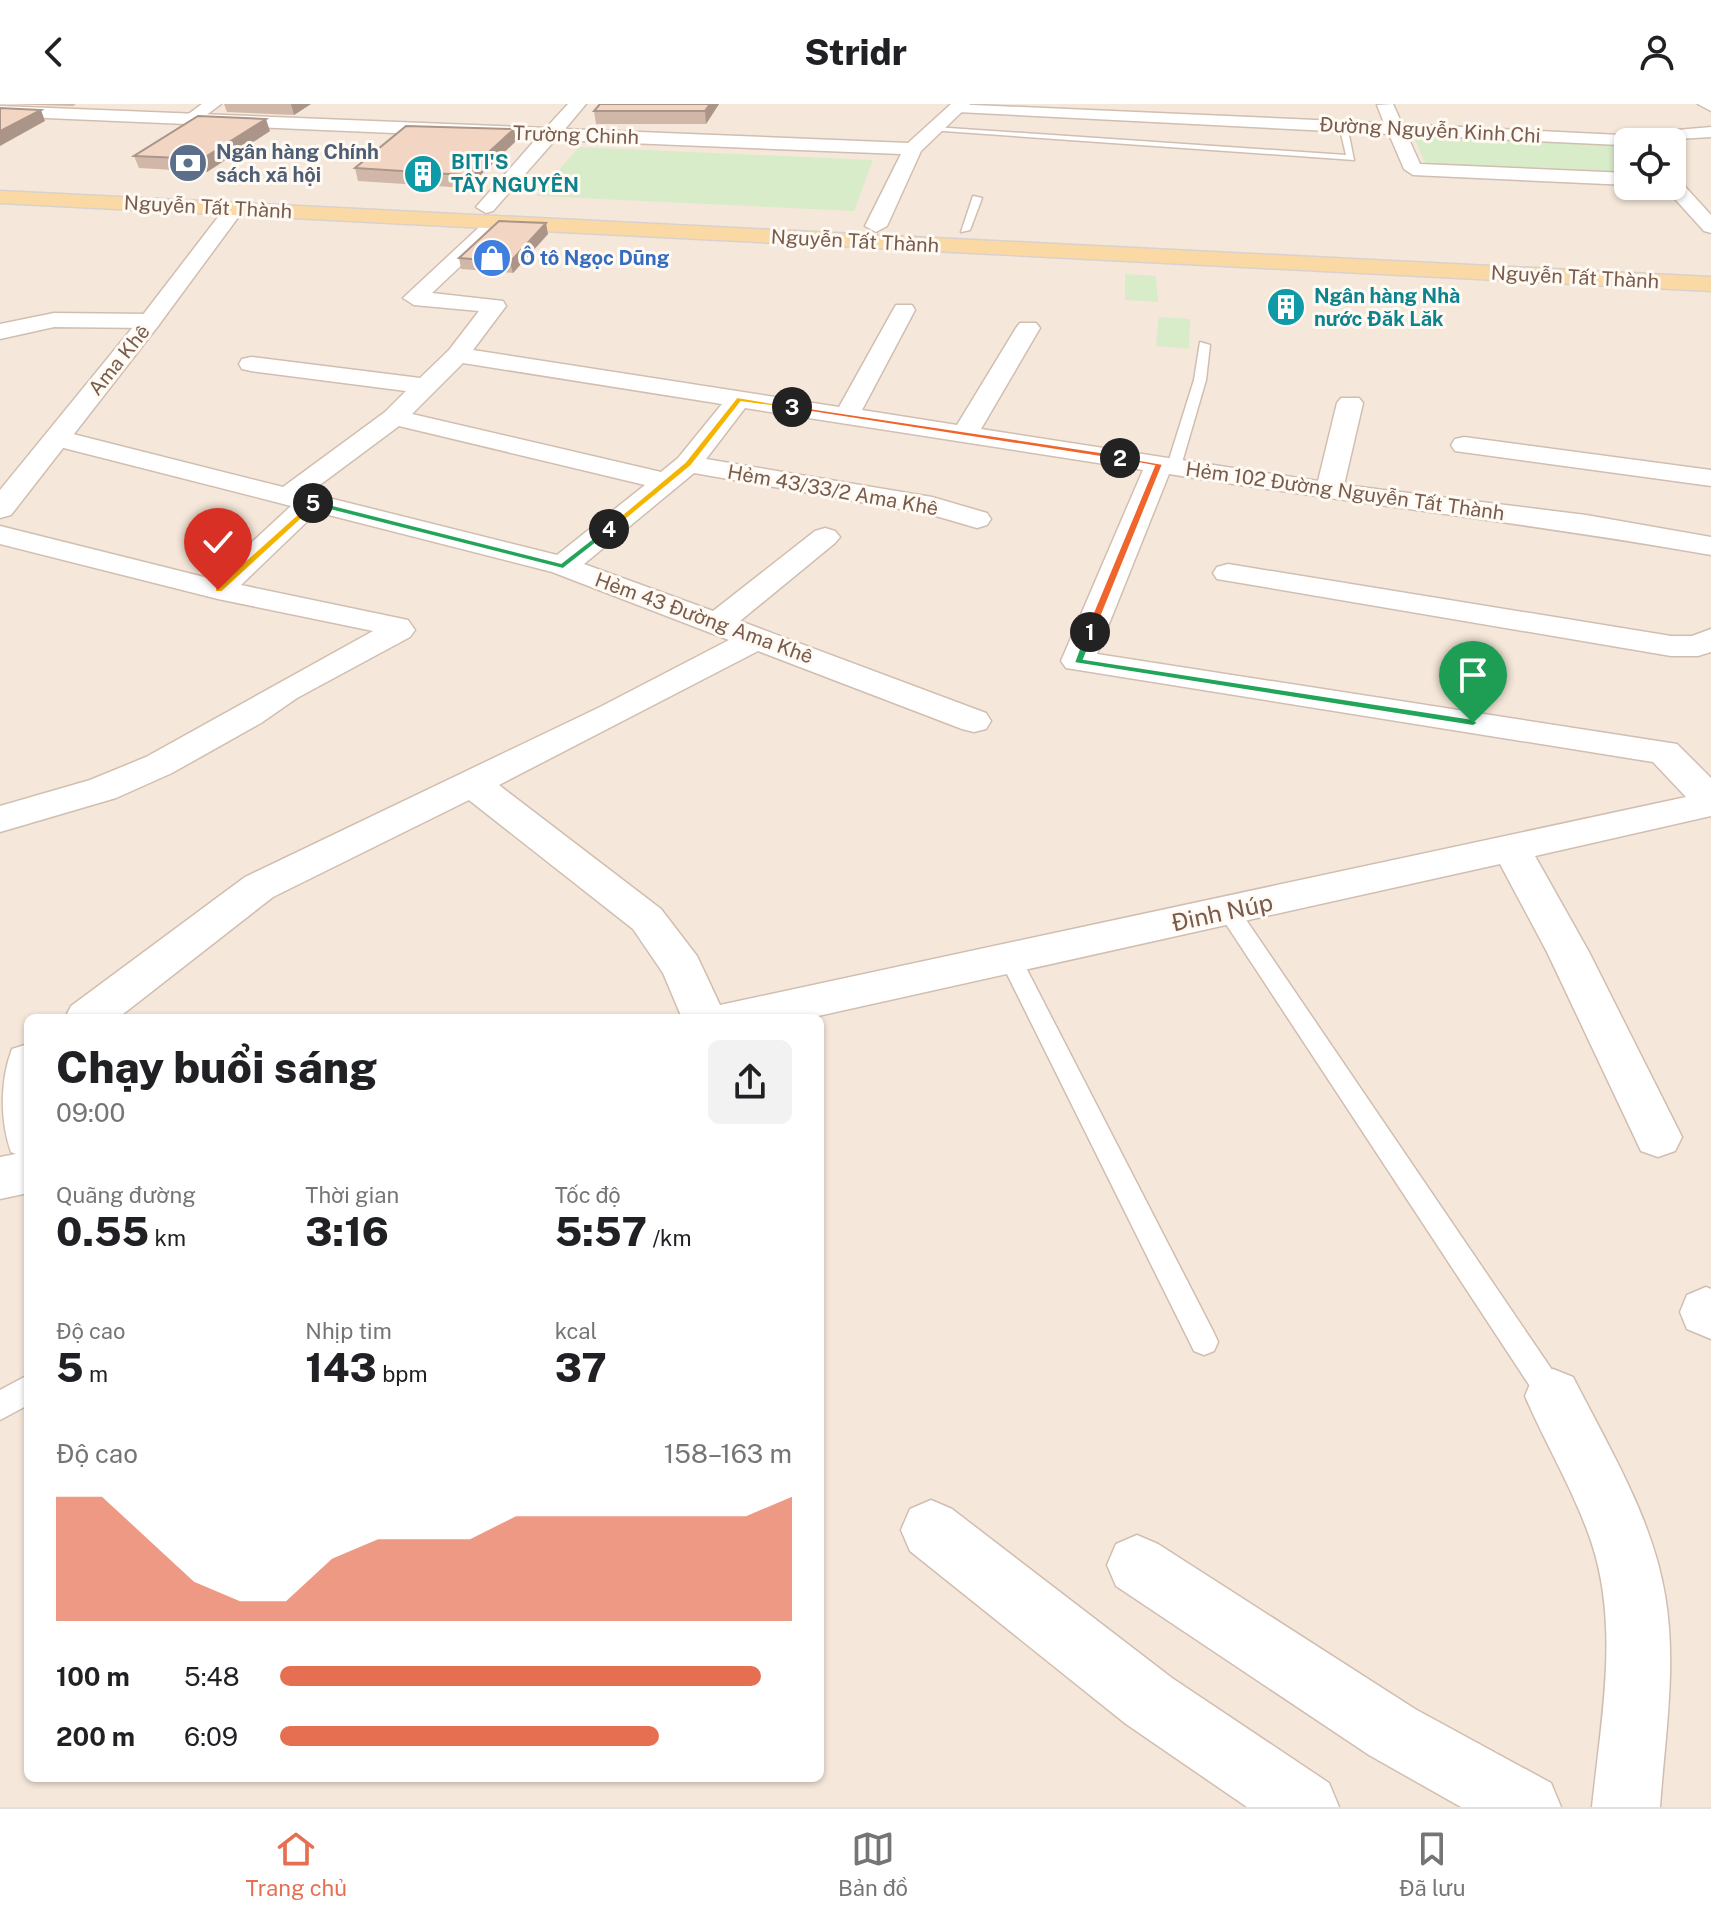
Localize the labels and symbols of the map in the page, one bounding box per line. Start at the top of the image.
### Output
street label: Đường Nguyễn Kinh Chi [1319,112,1541,148]
street label: Trường Chinh [513,121,639,149]
place label: Ngân hàng Chính sách xã hội [216,140,379,187]
bank icon: Ngân hàng Chính sách xã hội [167,142,209,184]
place label: BITI'S TÂY NGUYÊN [451,150,579,197]
building icon: BITI'S TÂY NGUYÊN [402,153,444,195]
street label: Nguyễn Tất Thành [123,191,293,223]
street label: Nguyễn Tất Thành [770,225,940,257]
shop icon: Ô tô Ngọc Dũng [471,237,513,279]
place label: Ô tô Ngọc Dũng [520,245,670,270]
street label: Nguyễn Tất Thành [1490,261,1660,293]
place label: Ngân hàng Nhà nước Đăk Lăk [1314,284,1460,331]
building icon: Ngân hàng Nhà nước Đăk Lăk [1265,286,1307,328]
street label: Ama Khê [83,320,155,400]
pin: 3 [772,387,812,427]
pin: 2 [1100,438,1140,478]
street label: Hẻm 102 Đường Nguyễn Tất Thành [1184,457,1506,525]
street label: Hẻm 43/33/2 Ama Khê [726,460,940,520]
pin: 5 [293,483,333,523]
pin [184,508,252,590]
pin: 4 [589,509,629,549]
street label: Hẻm 43 Đường Ama Khê [592,567,816,669]
pin: 1 [1070,612,1110,652]
pin [1439,641,1507,723]
street label: Đinh Núp [1169,888,1275,936]

